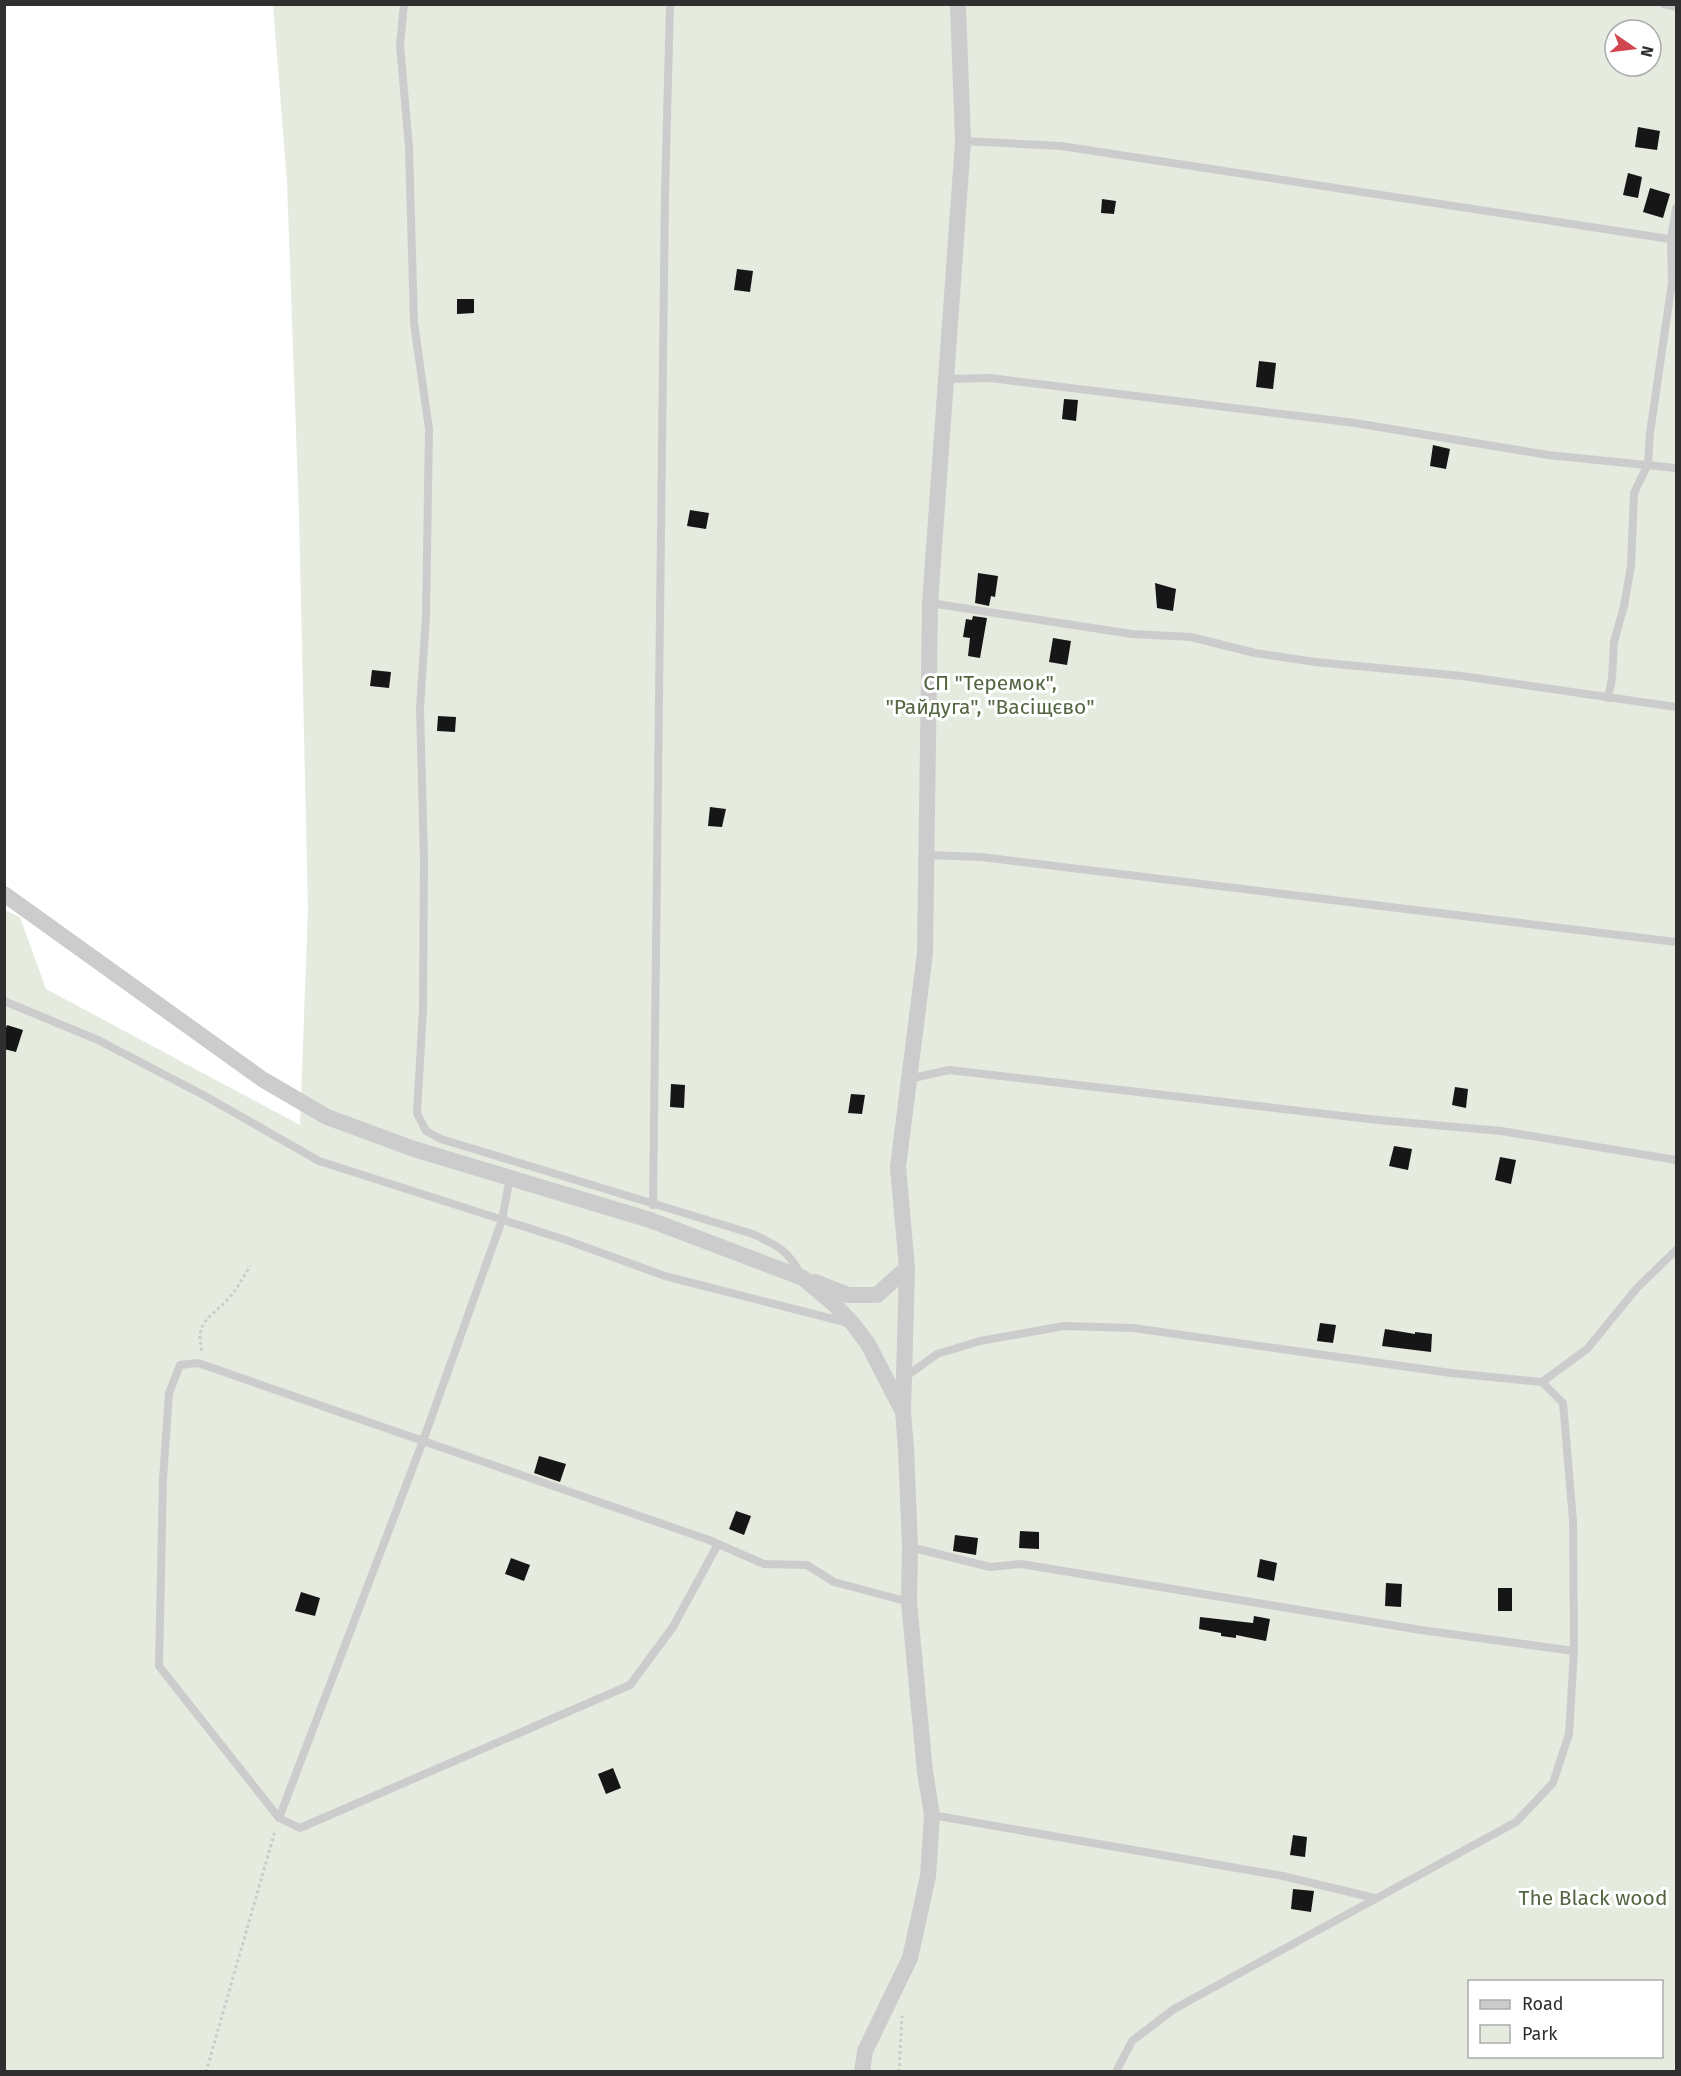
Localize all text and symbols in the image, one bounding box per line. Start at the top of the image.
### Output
north arrow [1603,18,1663,78]
text: N [1637,44,1658,59]
park label: СП "Теремок", "Райдуга", "Васіщєво" [885,670,1095,720]
park label: The Black wood [1519,1885,1667,1911]
legend [1468,1980,1663,2058]
text: Road [1522,1993,1564,2015]
text: Park [1522,2023,1558,2045]

